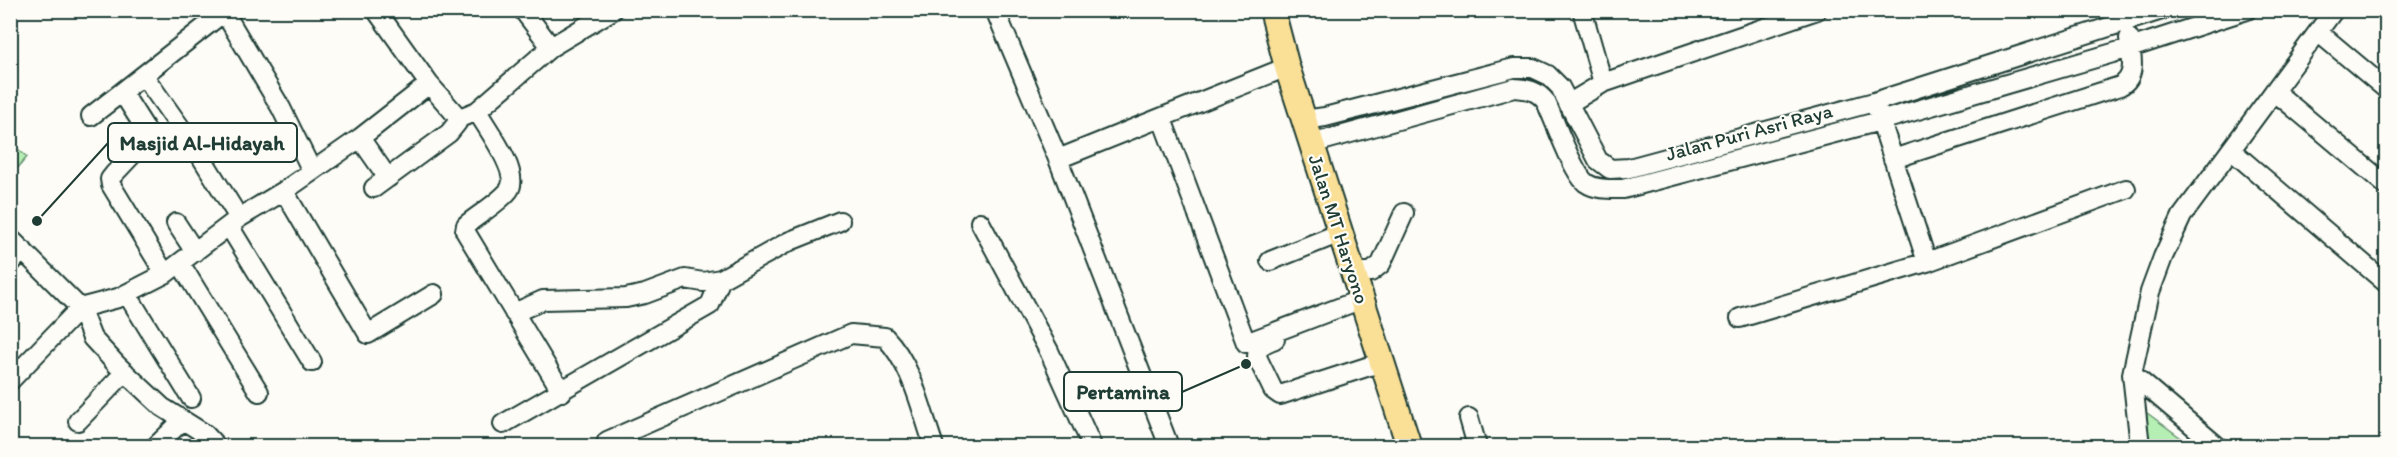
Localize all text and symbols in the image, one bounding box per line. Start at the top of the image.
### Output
street label: Jalan Puri Asri Raya [1663,98,1836,166]
callout: Masjid Al-Hidayah [108,123,297,162]
text: Masjid Al-Hidayah [120,130,285,156]
street label: Jalan MT Haryono [1304,151,1374,307]
callout: Pertamina [1064,372,1182,411]
text: Pertamina [1076,379,1171,404]

